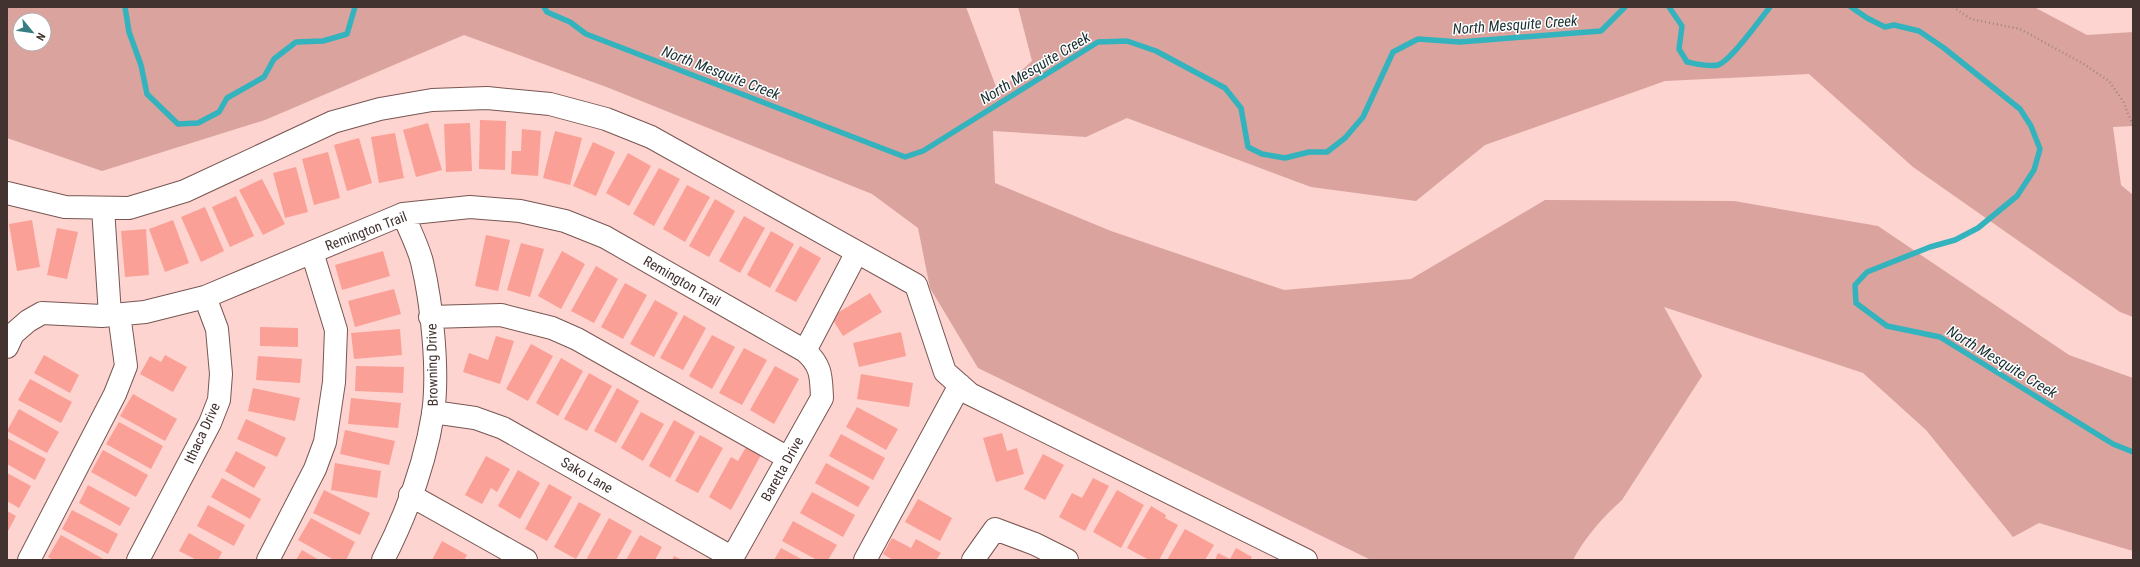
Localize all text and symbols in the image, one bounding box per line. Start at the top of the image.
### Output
north arrow [12,12,52,52]
water label: North Mesquite Creek [1452,12,1579,38]
water label: North Mesquite Creek [977,28,1094,108]
text: N [33,31,48,43]
water label: North Mesquite Creek [659,42,783,104]
street label: Remington Trail [323,208,409,254]
street label: Remington Trail [641,253,723,309]
water label: North Mesquite Creek [1944,322,2061,402]
street label: Browning Drive [423,323,441,407]
street label: Ithaca Drive [181,400,223,466]
street label: Baretta Drive [758,434,806,504]
street label: Sako Lane [558,454,616,496]

